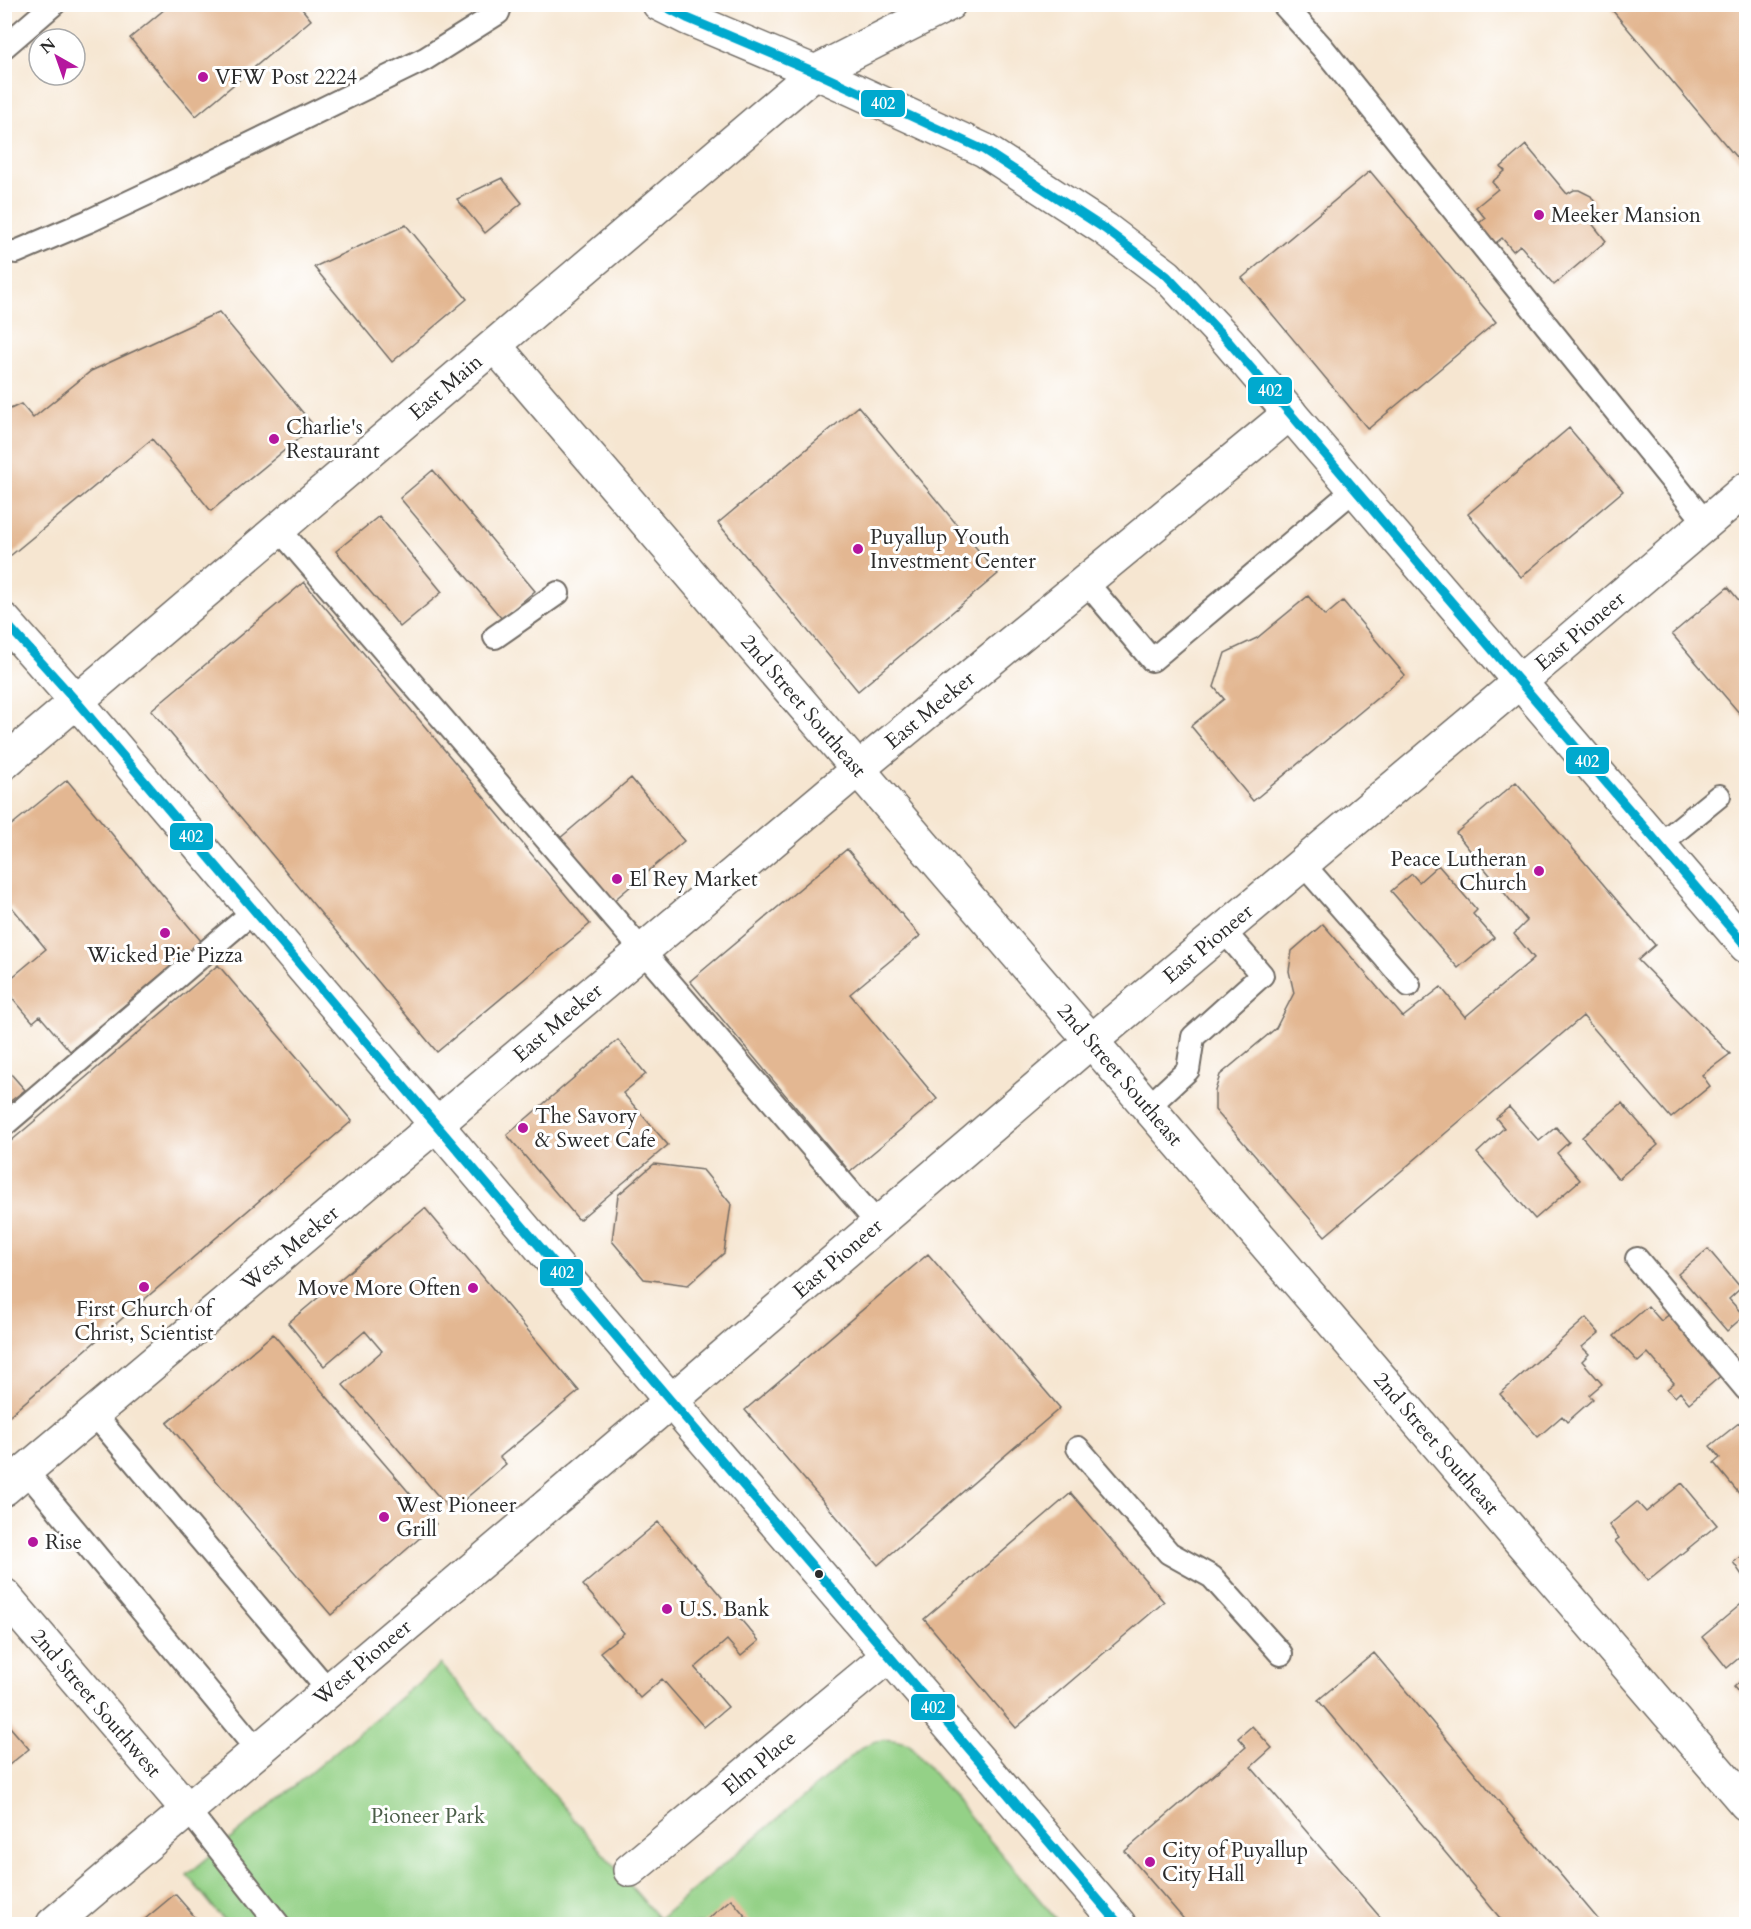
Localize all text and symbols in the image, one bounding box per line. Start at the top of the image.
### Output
north arrow [27,27,87,87]
text: N [36,33,60,59]
place label: VFW Post 2224 [215,63,358,92]
marker: VFW Post 2224 [196,70,210,84]
line badge: 402 [860,89,906,118]
text: 402 [871,93,895,115]
place label: Meeker Mansion [1551,201,1701,230]
marker: Meeker Mansion [1532,208,1546,222]
street label: East Main [403,347,488,426]
line badge: 402 [1247,376,1293,405]
text: 402 [1258,380,1282,402]
place label: Charlie's Restaurant [286,413,380,466]
marker: Charlie's Restaurant [267,432,281,446]
place label: Puyallup Youth Investment Center [870,523,1036,576]
marker: Puyallup Youth Investment Center [851,542,865,556]
street label: East Pioneer [1529,584,1631,677]
street label: 2nd Street Southeast [734,628,873,784]
street label: East Meeker [879,664,981,756]
line badge: 402 [1565,746,1610,775]
text: 402 [1575,751,1599,773]
line badge: 402 [169,822,214,851]
text: 402 [179,826,203,848]
place label: Peace Lutheran Church [1391,845,1527,898]
marker: Peace Lutheran Church [1532,864,1546,878]
place label: El Rey Market [629,865,758,894]
marker: El Rey Market [610,872,624,886]
street label: East Pioneer [1156,897,1259,990]
marker: Wicked Pie Pizza [158,926,172,940]
place label: Wicked Pie Pizza [86,941,243,970]
street label: East Meeker [507,976,609,1068]
street label: 2nd Street Southeast [1051,997,1190,1152]
place label: The Savory & Sweet Cafe [535,1102,656,1155]
marker: The Savory & Sweet Cafe [516,1121,530,1135]
street label: West Meeker [234,1198,345,1298]
street label: East Pioneer [787,1211,889,1305]
line badge: 402 [539,1258,584,1287]
text: 402 [550,1262,574,1284]
place label: Move More Often [297,1274,461,1303]
marker: First Church of Christ, Scientist [137,1280,151,1294]
marker: Move More Often [466,1281,480,1295]
place label: First Church of Christ, Scientist [74,1295,216,1348]
street label: 2nd Street Southeast [1367,1366,1506,1521]
place label: West Pioneer Grill [395,1491,517,1544]
marker: West Pioneer Grill [377,1510,391,1524]
place label: Rise [45,1528,82,1557]
marker: Rise [26,1535,40,1549]
unlabelled marker [813,1568,825,1580]
place label: U.S. Bank [679,1595,770,1624]
marker: U.S. Bank [660,1602,674,1616]
street label: West Pioneer [306,1612,418,1713]
street label: 2nd Street Southwest [24,1622,169,1784]
line badge: 402 [910,1693,956,1721]
text: 402 [921,1697,945,1719]
street label: Elm Place [716,1724,802,1802]
park label: Pioneer Park [371,1802,486,1831]
place label: City of Puyallup City Hall [1162,1836,1308,1889]
marker: City of Puyallup City Hall [1143,1855,1157,1869]

